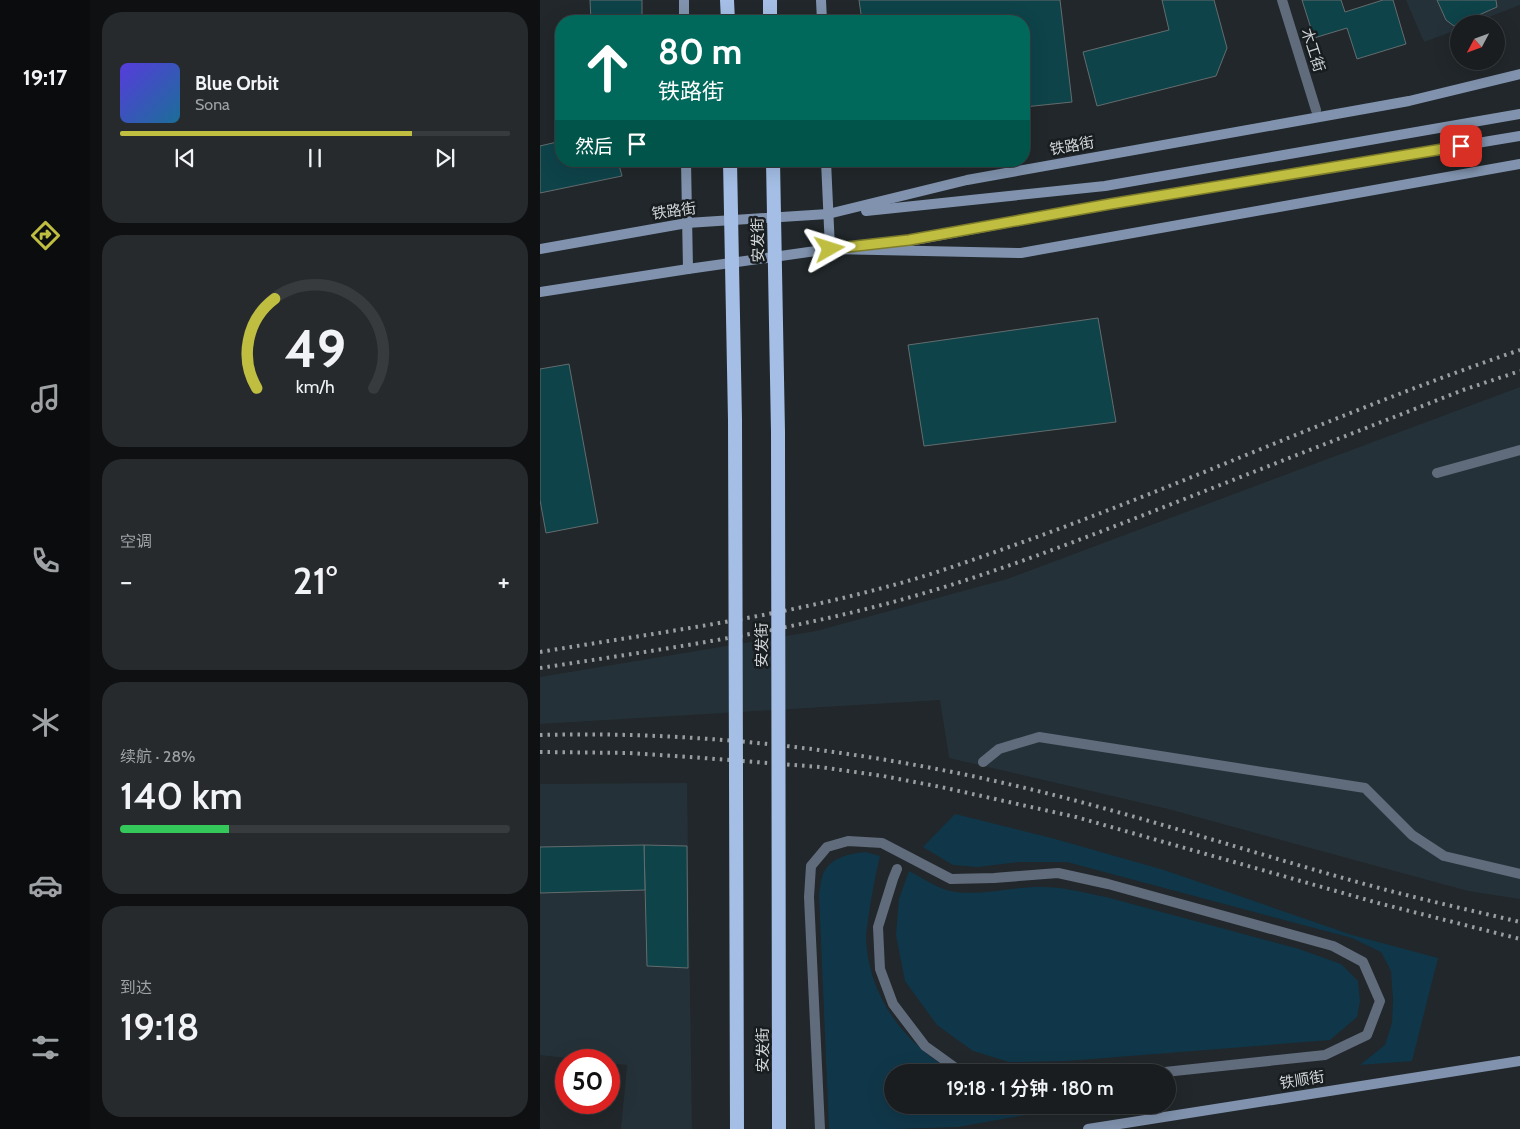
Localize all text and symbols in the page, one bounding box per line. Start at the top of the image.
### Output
north arrow [1450,15,1505,70]
map controls [1450,15,1505,70]
street label: 木工街 [1297,26,1329,74]
text: 80 m [658,30,742,73]
icon: ahead [575,35,640,100]
text: 19:17 [23,64,67,91]
text: Blue Orbit [195,72,279,95]
text: 铁路街 [658,78,724,105]
text: Sona [195,95,230,114]
pin [1440,125,1482,167]
icon: arrive [623,130,651,158]
icon: arrive [1447,132,1475,160]
street label: 铁路街 [1048,133,1096,159]
text: 然后 [575,135,613,158]
icon: previous [171,144,199,172]
icon: pause [301,144,329,172]
icon: next [431,144,459,172]
street label: 铁路街 [650,199,698,223]
street label: 安发街 [749,217,767,263]
icon: directions [28,218,63,253]
position arrow [803,222,855,274]
text: 49 [284,317,346,380]
text: km/h [295,376,335,397]
icon: music [28,381,63,416]
text: 空调 [120,532,152,551]
icon: phone [28,543,63,578]
text: 21° [293,557,337,604]
text: − [120,564,132,598]
text: + [498,564,510,598]
street label: 安发街 [753,622,771,668]
icon: climate [28,705,63,740]
text: 续航 · 28% [120,747,195,766]
text: 140 km [120,772,243,819]
icon: car [28,868,63,903]
text: 到达 [120,978,152,997]
text: 19:18 [120,1003,200,1050]
street label: 安发街 [754,1027,772,1073]
icon: filters [28,1030,63,1065]
speed limit sign: 50 [555,1049,620,1114]
street label: 铁顺街 [1278,1068,1326,1092]
text: 19:18 · 1 分钟 · 180 m [946,1077,1114,1100]

